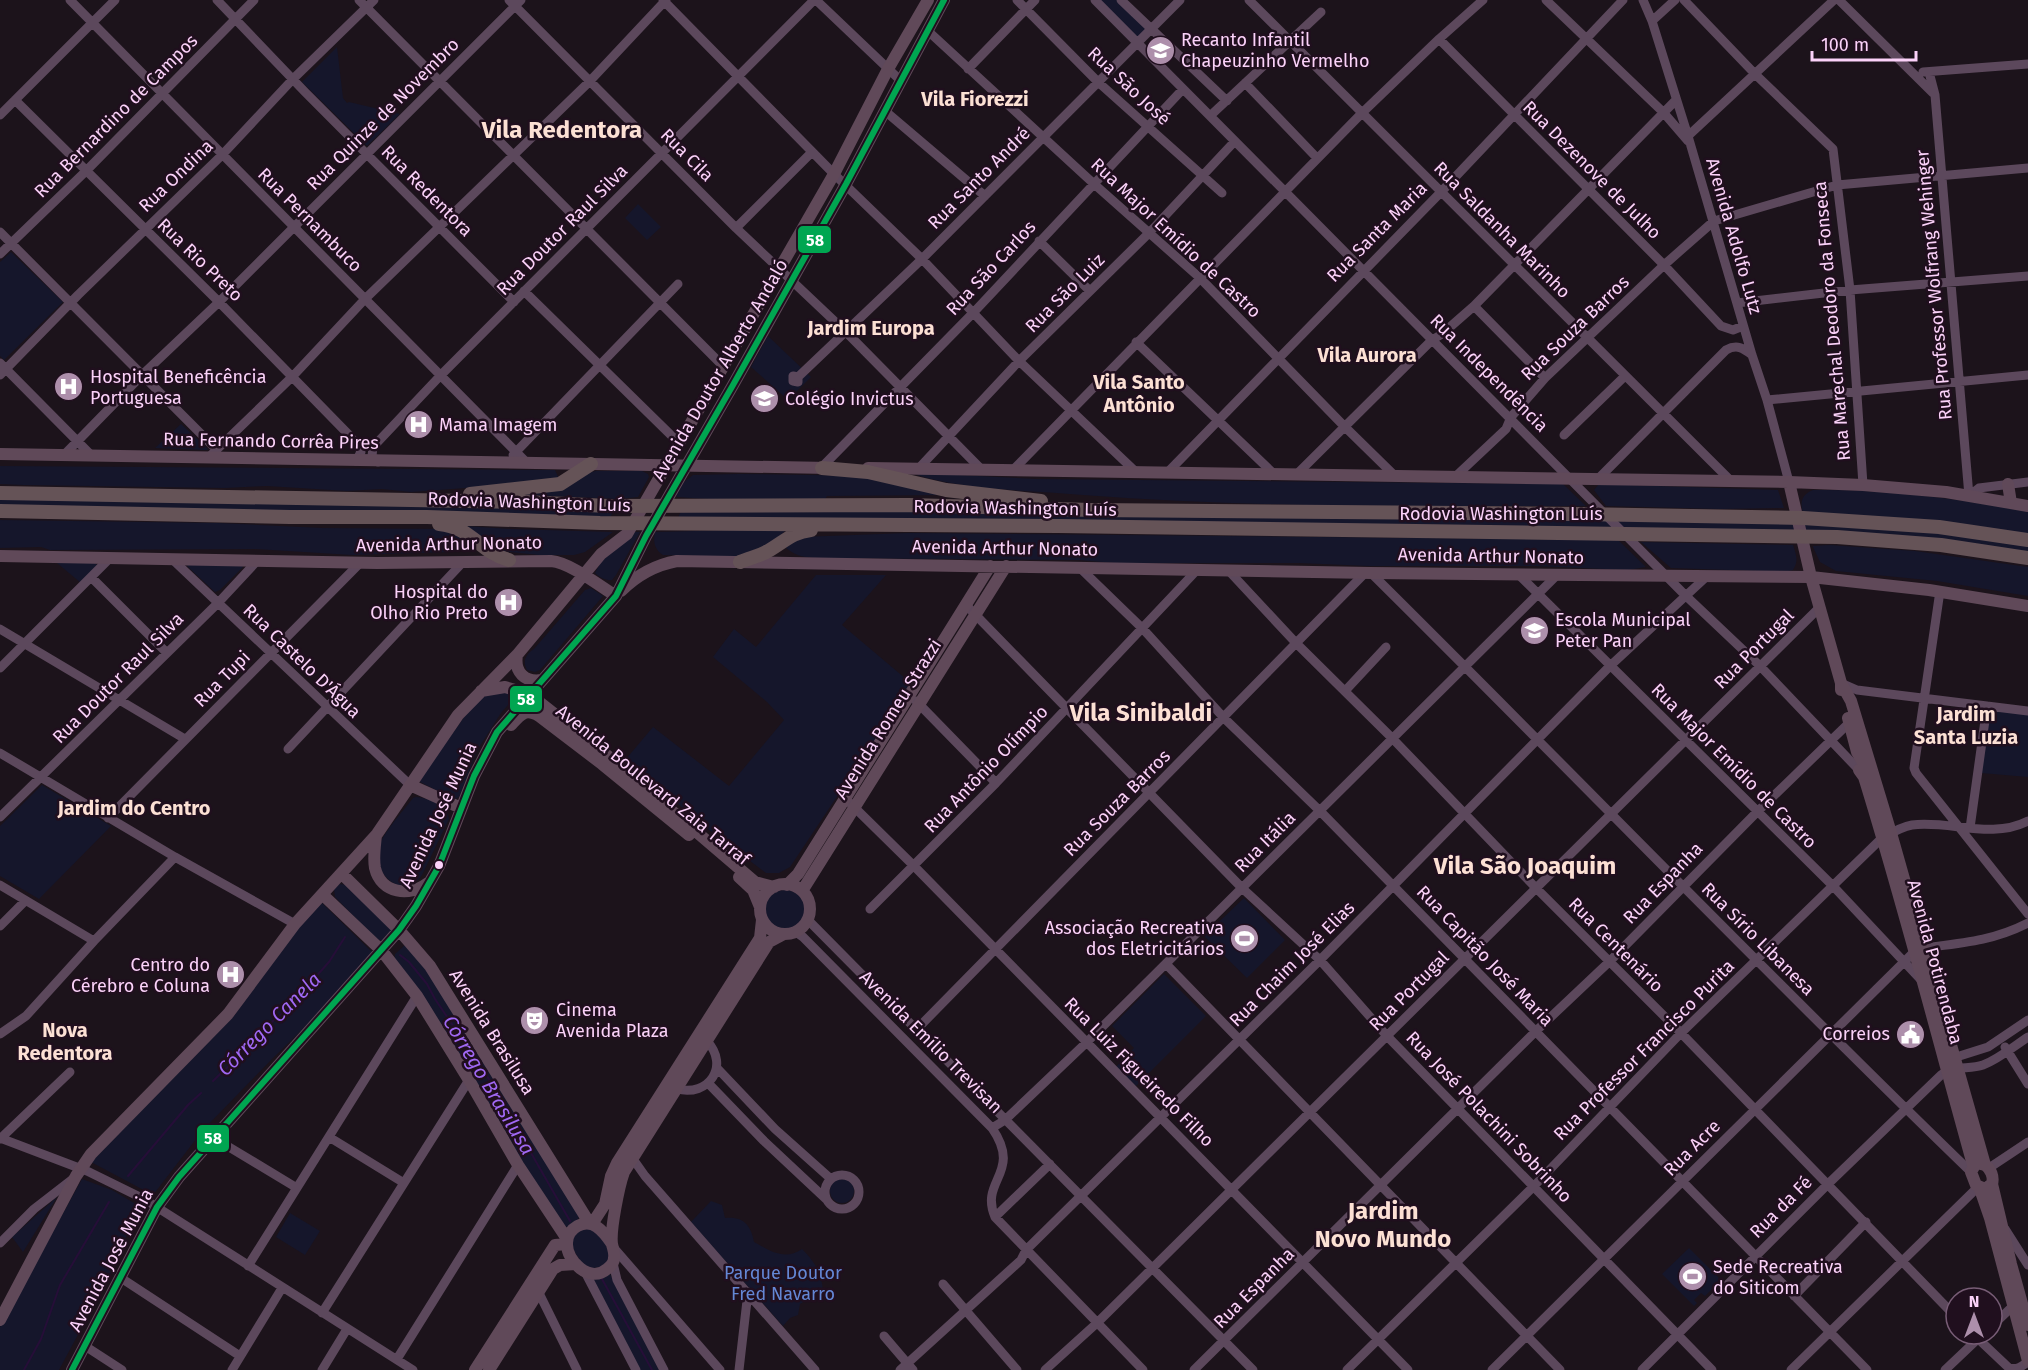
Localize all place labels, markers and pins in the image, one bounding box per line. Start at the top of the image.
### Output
place label: Recanto Infantil Chapeuzinho Vermelho [1181,29,1369,72]
school or university icon: Recanto Infantil Chapeuzinho Vermelho [1144,34,1176,66]
place label: Hospital Beneficência Portuguesa [90,366,267,409]
hospital icon: Hospital Beneficência Portuguesa [53,371,85,403]
school or university icon: Colégio Invictus [748,383,780,415]
place label: Colégio Invictus [785,388,914,410]
hospital icon: Mama Imagem [402,409,434,441]
place label: Mama Imagem [439,414,557,436]
place label: Hospital do Olho Rio Preto [370,581,488,624]
hospital icon: Hospital do Olho Rio Preto [493,586,525,618]
place label: Escola Municipal Peter Pan [1555,609,1691,652]
school or university icon: Escola Municipal Peter Pan [1518,614,1550,646]
unlabelled marker [433,859,445,871]
place label: Associação Recreativa dos Eletricitários [1045,917,1224,960]
sports icon: Associação Recreativa dos Eletricitários [1229,922,1261,954]
place label: Centro do Cérebro e Coluna [71,954,210,997]
hospital icon: Centro do Cérebro e Coluna [215,959,247,991]
place label: Cinema Avenida Plaza [556,999,669,1042]
theatre icon: Cinema Avenida Plaza [519,1004,551,1036]
public building icon: Correios [1895,1018,1927,1050]
place label: Correios [1823,1023,1890,1045]
place label: Sede Recreativa do Siticom [1713,1256,1843,1299]
sports icon: Sede Recreativa do Siticom [1676,1261,1708,1293]

